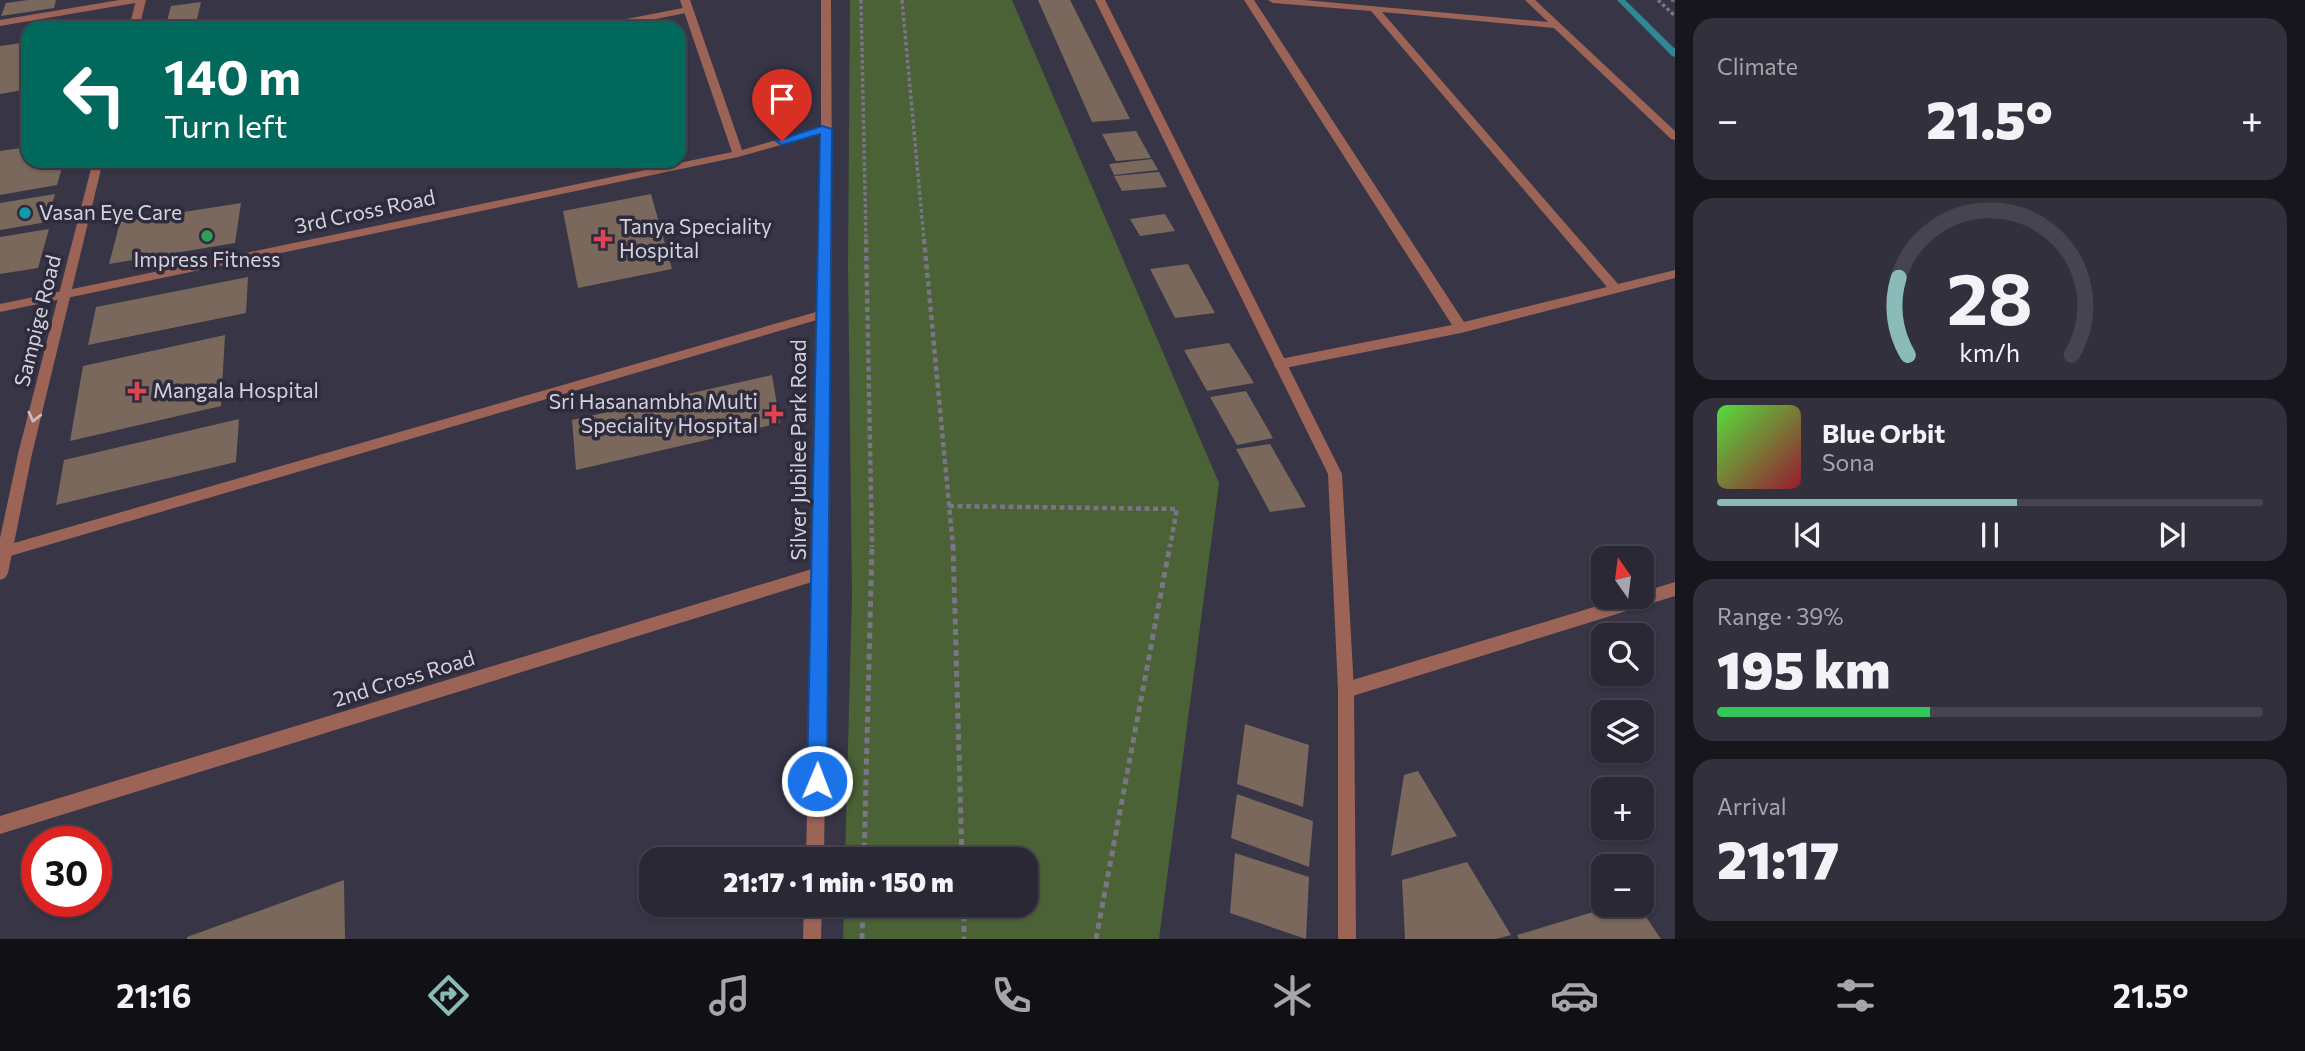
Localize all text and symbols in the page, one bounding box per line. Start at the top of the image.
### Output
text: 140 m [164,45,301,105]
icon: left [49,49,140,140]
text: Climate [1717,52,1798,80]
pin [752,69,812,141]
icon: arrive [763,80,801,118]
text: 21.5° [1926,86,2053,150]
text: − [1717,95,1739,142]
text: + [2241,95,2263,142]
text: Turn left [164,105,288,145]
street label: 3rd Cross Road [292,183,437,238]
place label: Vasan Eye Care [39,199,182,224]
marker: Vasan Eye Care [17,205,33,221]
place label: Tanya Speciality Hospital [619,213,772,262]
marker: Impress Fitness [199,228,215,244]
marker: Tanya Speciality Hospital [593,229,613,249]
place label: Impress Fitness [133,246,281,271]
street label: Sampige Road [8,252,65,389]
text: 28 [1947,252,2033,341]
text: km/h [1960,337,2020,367]
street label: Silver Jubilee Park Road [785,339,810,561]
place label: Mangala Hospital [153,377,319,402]
marker: Mangala Hospital [127,381,147,401]
place label: Sri Hasanambha Multi Speciality Hospital [549,388,758,437]
marker: Sri Hasanambha Multi Speciality Hospital [764,404,784,424]
one-way arrow [28,411,42,423]
text: Blue Orbit [1822,417,1945,448]
text: Sona [1822,448,1874,476]
icon: previous [1789,516,1827,554]
icon: pause [1971,516,2009,554]
icon: next [2153,516,2191,554]
north arrow [1591,546,1654,609]
map controls [1591,546,1654,917]
text: Range · 39% [1717,602,1844,630]
button: search [1591,623,1654,686]
text: 195 km [1717,636,1890,700]
street label: 2nd Cross Road [330,644,477,711]
button: layers [1591,700,1654,763]
position arrow [780,744,854,818]
button: + [1591,777,1654,840]
text: Arrival [1717,792,1787,820]
speed limit sign: 30 [21,826,112,917]
text: 21:17 [1717,826,1839,890]
button: − [1591,854,1654,917]
text: 21:17 · 1 min · 150 m [723,866,954,897]
icon: directions [424,971,473,1020]
icon: music [705,971,754,1020]
icon: phone [987,971,1036,1020]
icon: climate [1268,971,1317,1020]
icon: car [1550,971,1599,1020]
icon: filters [1831,971,1880,1020]
text: 21:16 [116,975,192,1015]
text: 21.5° [2113,975,2189,1015]

